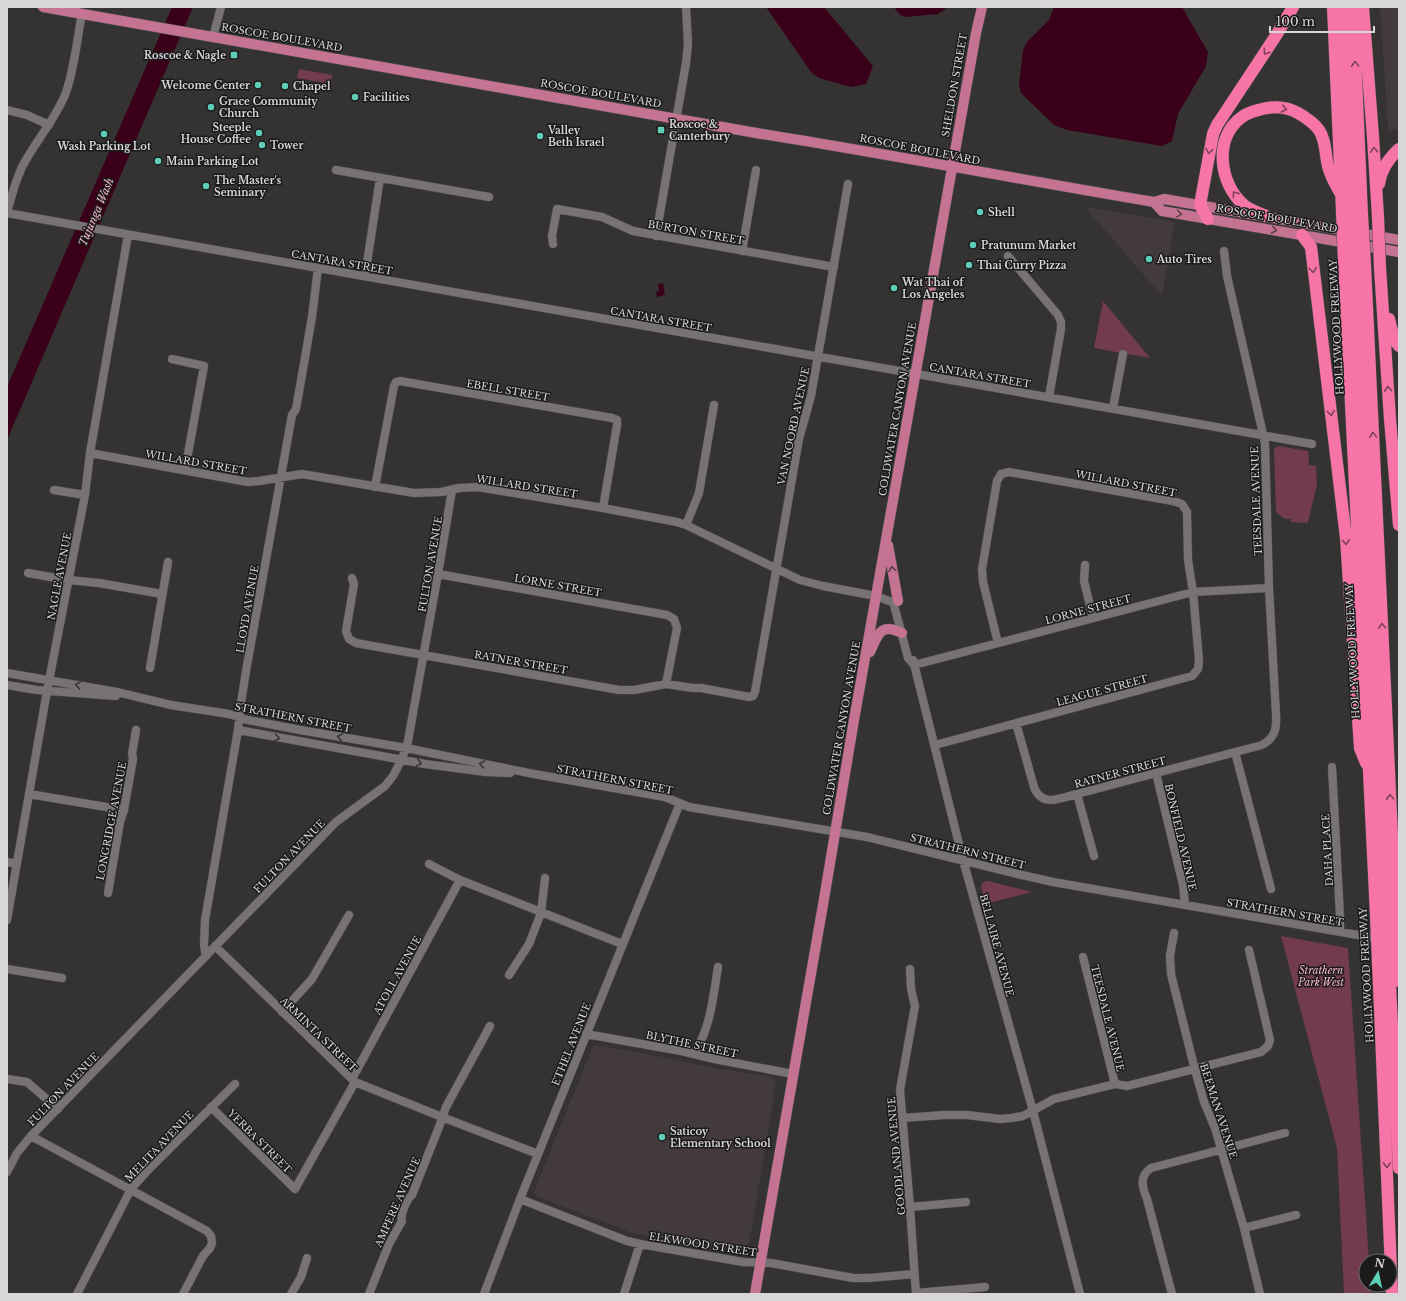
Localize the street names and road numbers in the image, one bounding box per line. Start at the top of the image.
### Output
street label: ROSCOE BOULEVARD [220,20,344,55]
street label: SHELDON STREET [939,32,970,138]
street label: ROSCOE BOULEVARD [539,76,663,111]
street label: ROSCOE BOULEVARD [858,131,982,168]
street label: ROSCOE BOULEVARD [1215,201,1339,236]
street label: BURTON STREET [647,218,745,247]
street label: CANTARA STREET [290,247,394,278]
street label: HOLLYWOOD FREEWAY [1326,258,1347,395]
street label: CANTARA STREET [609,304,713,335]
street label: COLDWATER CANYON AVENUE [876,321,919,497]
street label: CANTARA STREET [928,360,1032,391]
street label: VAN NOORD AVENUE [774,366,812,487]
street label: EBELL STREET [465,377,550,404]
street label: TEESDALE AVENUE [1248,446,1265,556]
street label: WILLARD STREET [143,447,248,478]
street label: WILLARD STREET [1073,467,1178,500]
street label: WILLARD STREET [474,472,579,501]
street label: FULTON AVENUE [416,515,445,613]
street label: NAGLE AVENUE [45,531,74,621]
street label: LLOYD AVENUE [233,564,262,654]
street label: LORNE STREET [513,571,603,600]
street label: HOLLYWOOD FREEWAY [1342,582,1363,719]
street label: LORNE STREET [1044,592,1133,627]
street label: COLDWATER CANYON AVENUE [820,640,863,816]
street label: RATNER STREET [473,648,569,677]
street label: LEAGUE STREET [1055,672,1149,709]
street label: STRATHERN STREET [234,700,352,735]
street label: RATNER STREET [1073,754,1167,791]
street label: LONGRIDGE AVENUE [94,761,129,881]
street label: STRATHERN STREET [556,762,674,797]
street label: BONFIELD AVENUE [1162,782,1199,892]
street label: DAHA PLACE [1319,813,1336,887]
street label: FULTON AVENUE [251,817,328,896]
street label: STRATHERN STREET [909,831,1027,872]
street label: BELLAIRE AVENUE [977,892,1016,998]
street label: STRATHERN STREET [1225,896,1344,929]
street label: HOLLYWOOD FREEWAY [1356,906,1377,1043]
street label: ATOLL AVENUE [370,934,424,1018]
street label: TEESDALE AVENUE [1088,964,1127,1073]
street label: ARMINTA STREET [277,994,360,1074]
street label: ETHEL AVENUE [549,1001,594,1088]
street label: BLYTHE STREET [645,1028,739,1061]
street label: FULTON AVENUE [25,1050,102,1129]
street label: BEEMAN AVENUE [1197,1062,1240,1160]
street label: GOODLAND AVENUE [885,1096,908,1216]
street label: YERBA STREET [224,1106,294,1176]
street label: MELITA AVENUE [122,1108,197,1185]
street label: AMPERE AVENUE [371,1155,423,1250]
street label: ELKWOOD STREET [648,1230,758,1259]

